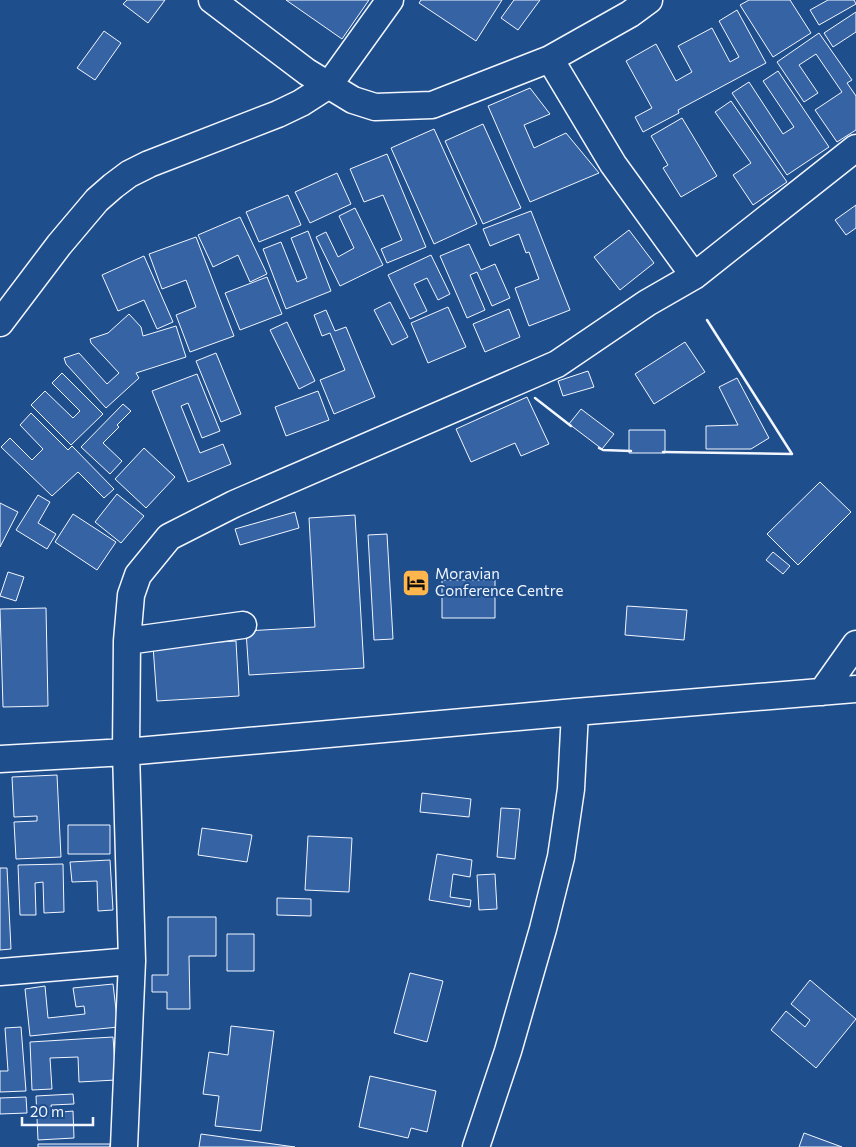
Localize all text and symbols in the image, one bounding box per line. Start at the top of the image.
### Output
place label: Moravian Conference Centre [435,564,563,599]
hotel icon: Moravian Conference Centre [401,568,431,598]
scale bar [22,1094,94,1126]
text: 20 m [30,1102,64,1120]

